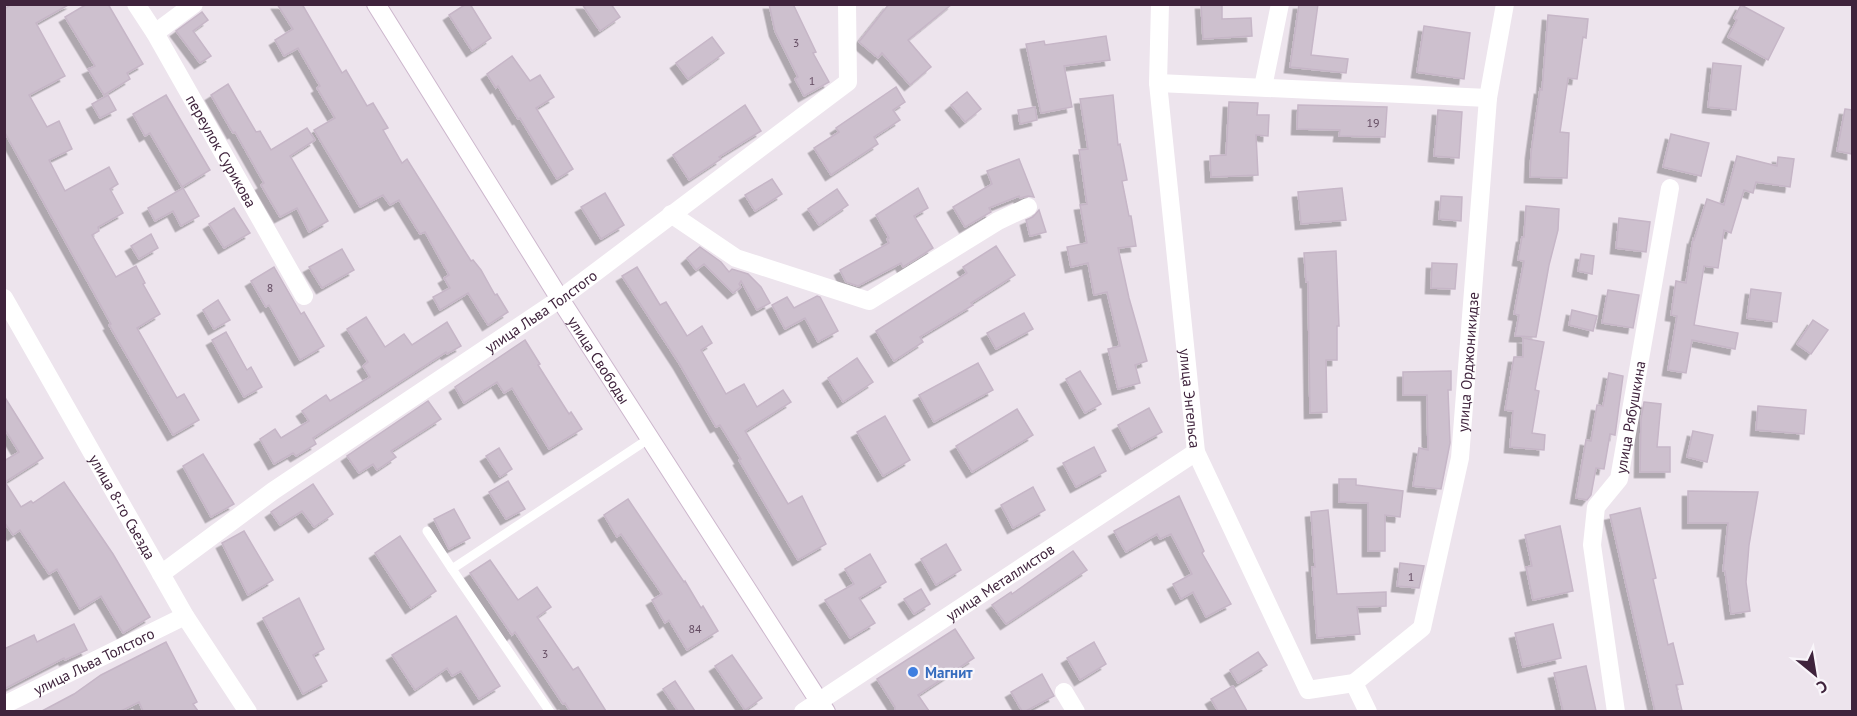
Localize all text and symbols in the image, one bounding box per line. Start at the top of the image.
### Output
house number: 3 [793,35,799,50]
house number: 1 [809,73,815,88]
street label: переулок Сурикова [182,91,261,210]
house number: 19 [1366,115,1380,130]
street label: улица Льва Толстого [481,265,600,356]
house number: 8 [267,280,273,295]
street label: улица Орджоникидзе [1453,291,1482,433]
street label: улица Свободы [564,312,634,407]
street label: улица Энгельса [1176,348,1205,449]
street label: улица Рябушкина [1611,359,1649,475]
street label: улица 8-го Съезда [85,451,160,563]
street label: улица Металлистов [942,539,1058,625]
house number: 1 [1408,569,1414,584]
house number: 84 [688,621,702,636]
street label: улица Льва Толстого [30,623,157,699]
north arrow [1785,644,1845,704]
house number: 3 [542,646,548,661]
place label: Магнит [925,663,973,682]
marker: Магнит [906,665,920,679]
text: С [1814,676,1831,698]

